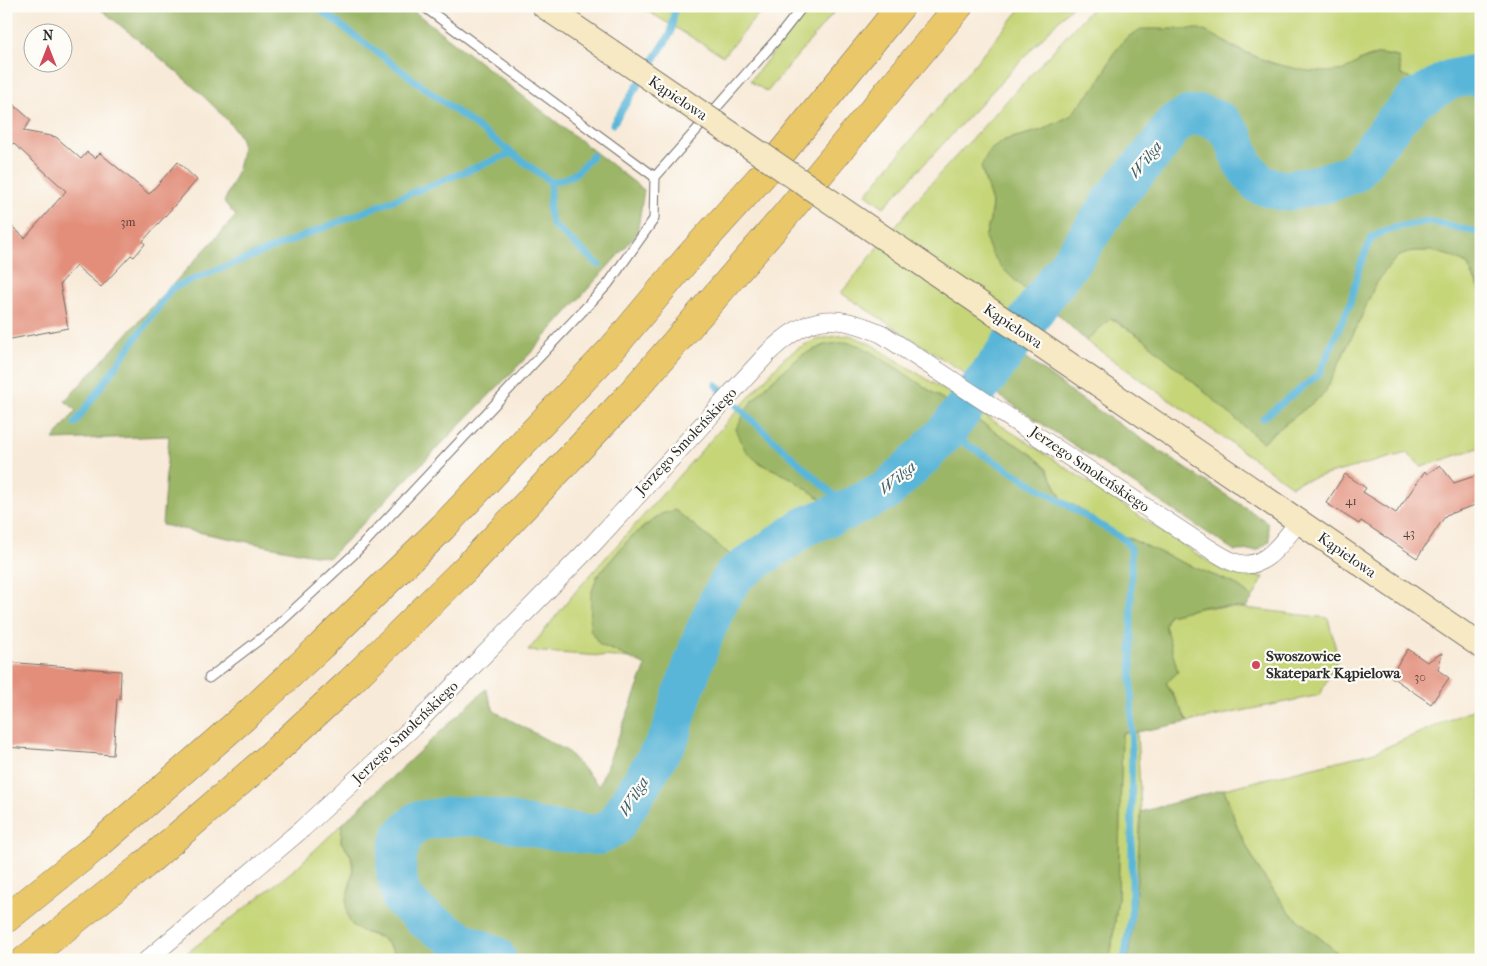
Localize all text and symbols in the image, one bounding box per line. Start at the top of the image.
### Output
north arrow [22,22,72,72]
text: N [43,27,54,44]
street label: Kąpielowa [645,72,712,125]
water label: Wilga [1125,137,1166,182]
house number: 3m [121,215,135,229]
street label: Kąpielowa [980,300,1047,353]
street label: Jerzego Smoleńskiego [631,383,741,499]
street label: Jerzego Smoleńskiego [1026,422,1154,516]
water label: Wilga [875,457,920,498]
house number: 41 [1345,494,1357,508]
house number: 43 [1403,526,1415,540]
street label: Kąpielowa [1314,528,1380,582]
place label: Swoszowice Skatepark Kąpielowa [1266,647,1401,683]
marker: Swoszowice Skatepark Kąpielowa [1250,659,1262,671]
house number: 30 [1414,670,1426,684]
street label: Jerzego Smoleńskiego [348,677,462,788]
water label: Wilga [614,773,652,819]

